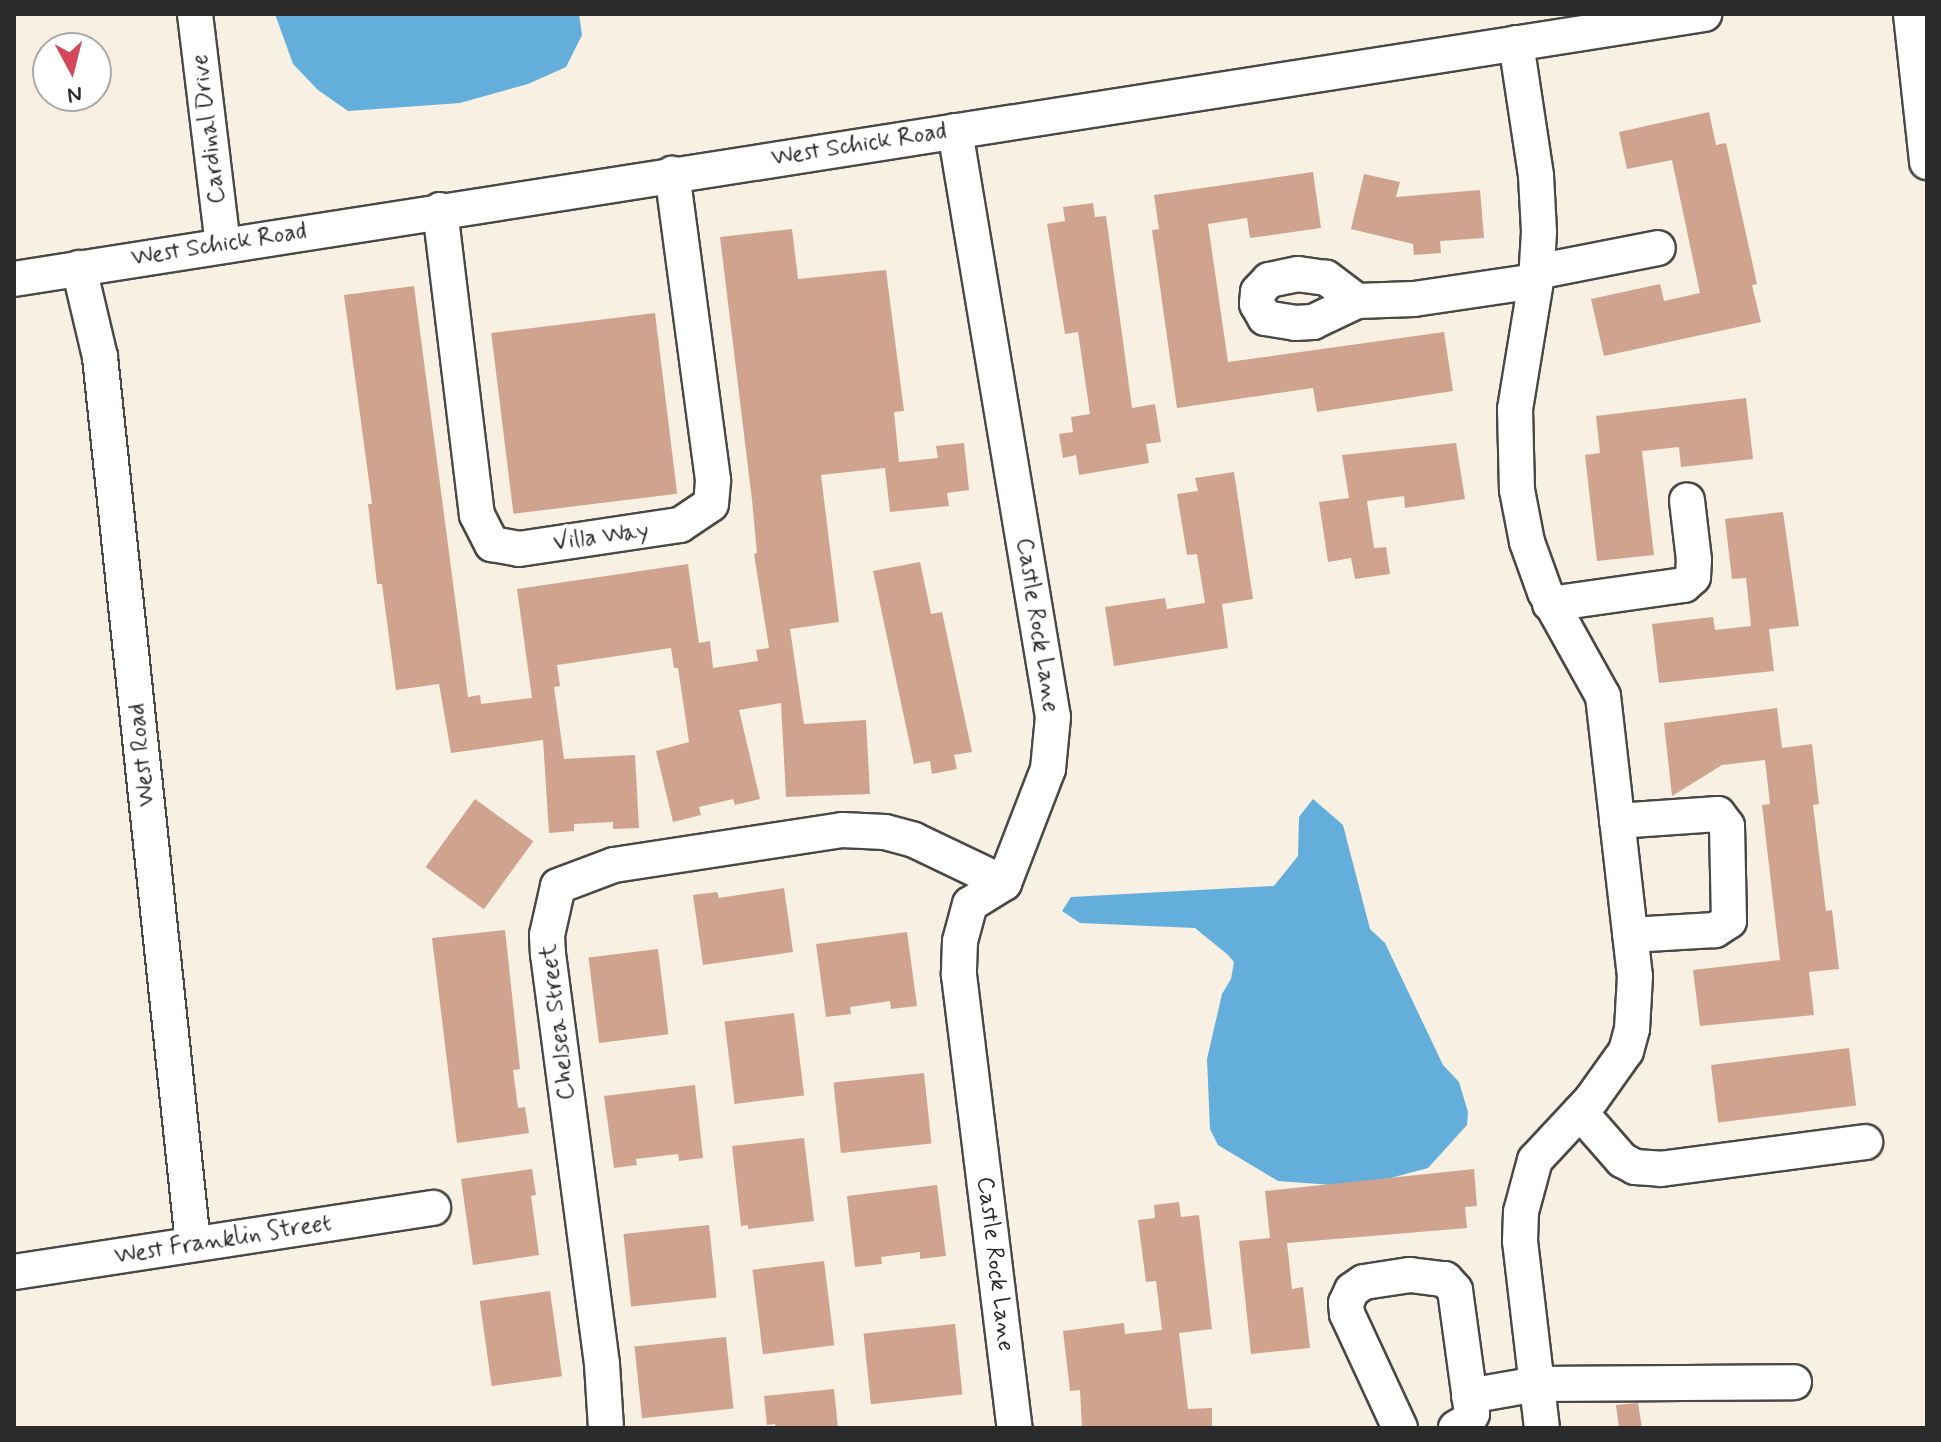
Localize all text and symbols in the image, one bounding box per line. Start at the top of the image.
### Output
north arrow [32,32,112,112]
street label: Cardinal Drive [186,54,232,204]
text: N [66,79,84,109]
street label: West Schick Road [770,117,948,173]
street label: West Schick Road [130,217,308,273]
street label: Villa Way [551,516,651,558]
street label: Castle Rock Lane [1009,536,1065,714]
street label: West Road [122,702,162,808]
street label: Chelsea Street [534,942,582,1102]
street label: Castle Rock Lane [970,1175,1020,1353]
street label: West Franklin Street [111,1208,335,1272]

